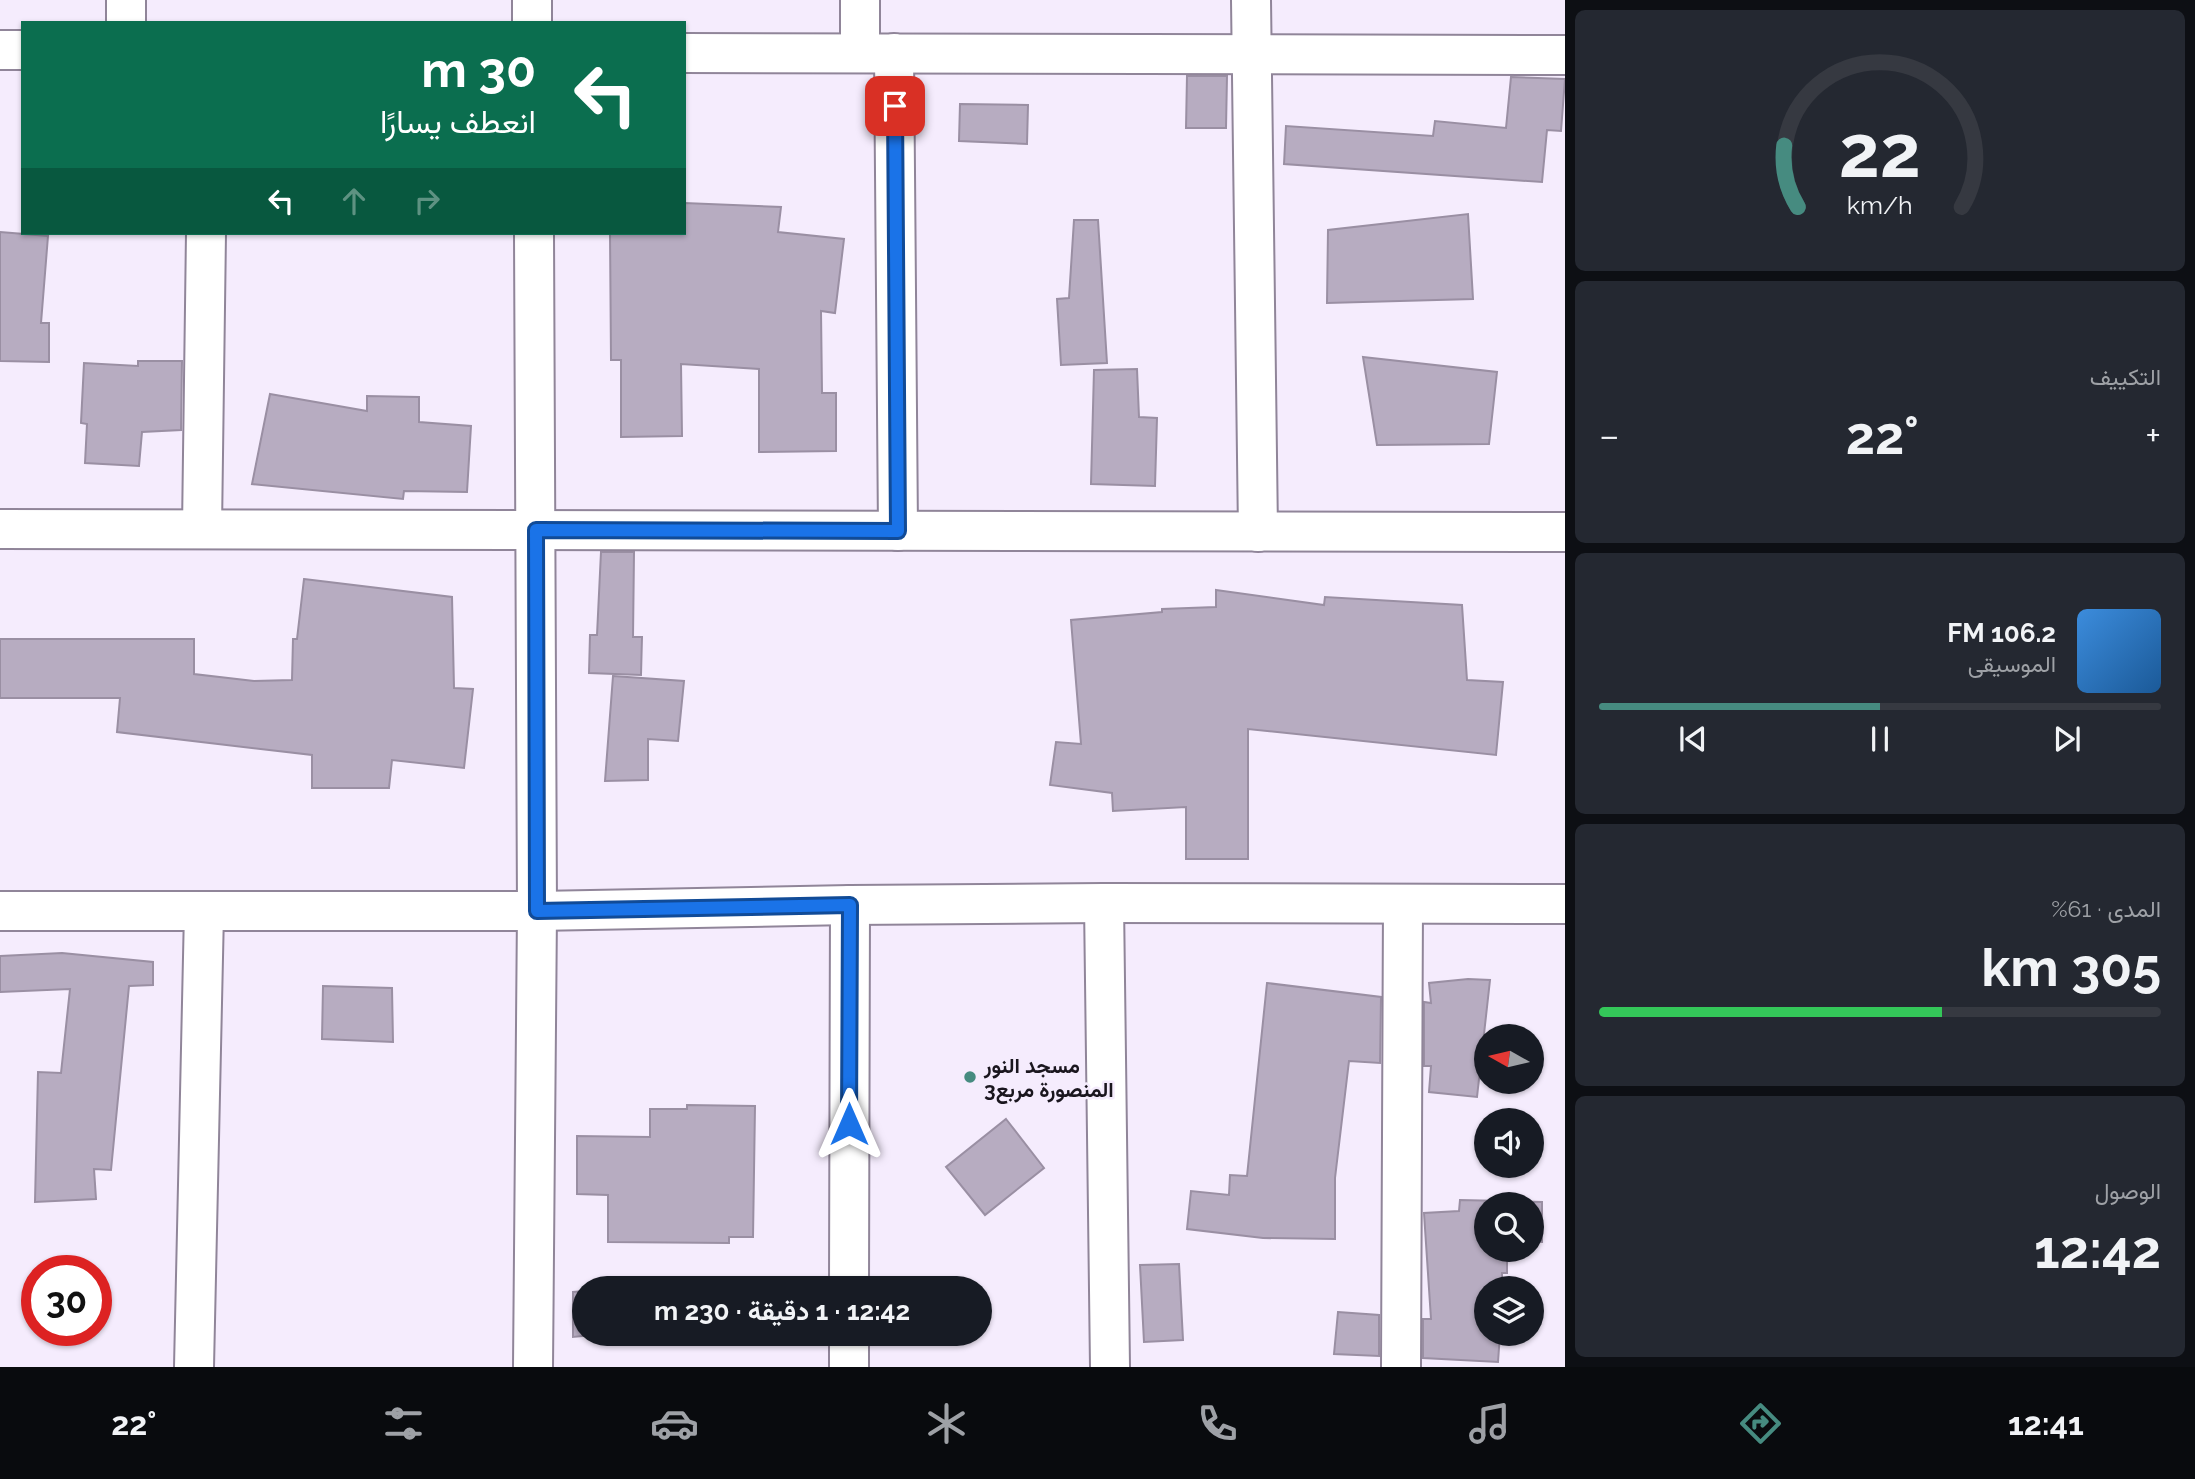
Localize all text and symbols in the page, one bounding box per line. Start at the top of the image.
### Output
text: 30 m [421,41,536,98]
icon: left [560,49,651,140]
pin [865,76,925,136]
icon: arrive [876,87,914,125]
text: انعطف يسارًا [380,103,536,140]
text: 22 [1839,109,1921,194]
icon: left [262,182,300,220]
icon: ahead [335,182,373,220]
icon: right [408,182,446,220]
text: km/h [1847,190,1913,220]
text: التكييف [2090,363,2161,390]
text: 22° [1846,405,1919,466]
text: − [1599,413,1619,458]
text: + [2145,413,2161,458]
text: 106.2 FM [1947,618,2056,648]
text: الموسيقى [1968,650,2056,677]
icon: previous [1674,720,1712,758]
icon: pause [1861,720,1899,758]
icon: next [2048,720,2086,758]
text: المدى · 61% [2051,895,2161,922]
text: 305 km [1981,937,2161,998]
north arrow [1474,1024,1544,1094]
map controls [1474,1024,1544,1346]
place label: مسجد النور المنصورة مربع3 [983,1053,1114,1104]
marker: مسجد النور المنصورة مربع3 [962,1069,978,1085]
position arrow [812,1087,886,1161]
button: sound [1474,1108,1544,1178]
text: الوصول [2095,1177,2161,1204]
button: search [1474,1192,1544,1262]
text: 12:42 [2034,1219,2161,1280]
speed limit sign: 30 [21,1255,112,1346]
button: layers [1474,1276,1544,1346]
text: 12:42 · 1 دقيقة · 230 m [654,1296,910,1326]
icon: filters [379,1399,428,1448]
icon: car [650,1399,699,1448]
icon: climate [922,1399,971,1448]
icon: phone [1193,1399,1242,1448]
icon: music [1465,1399,1514,1448]
icon: directions [1736,1399,1785,1448]
text: 22° [111,1405,156,1442]
text: 12:41 [2008,1405,2084,1442]

